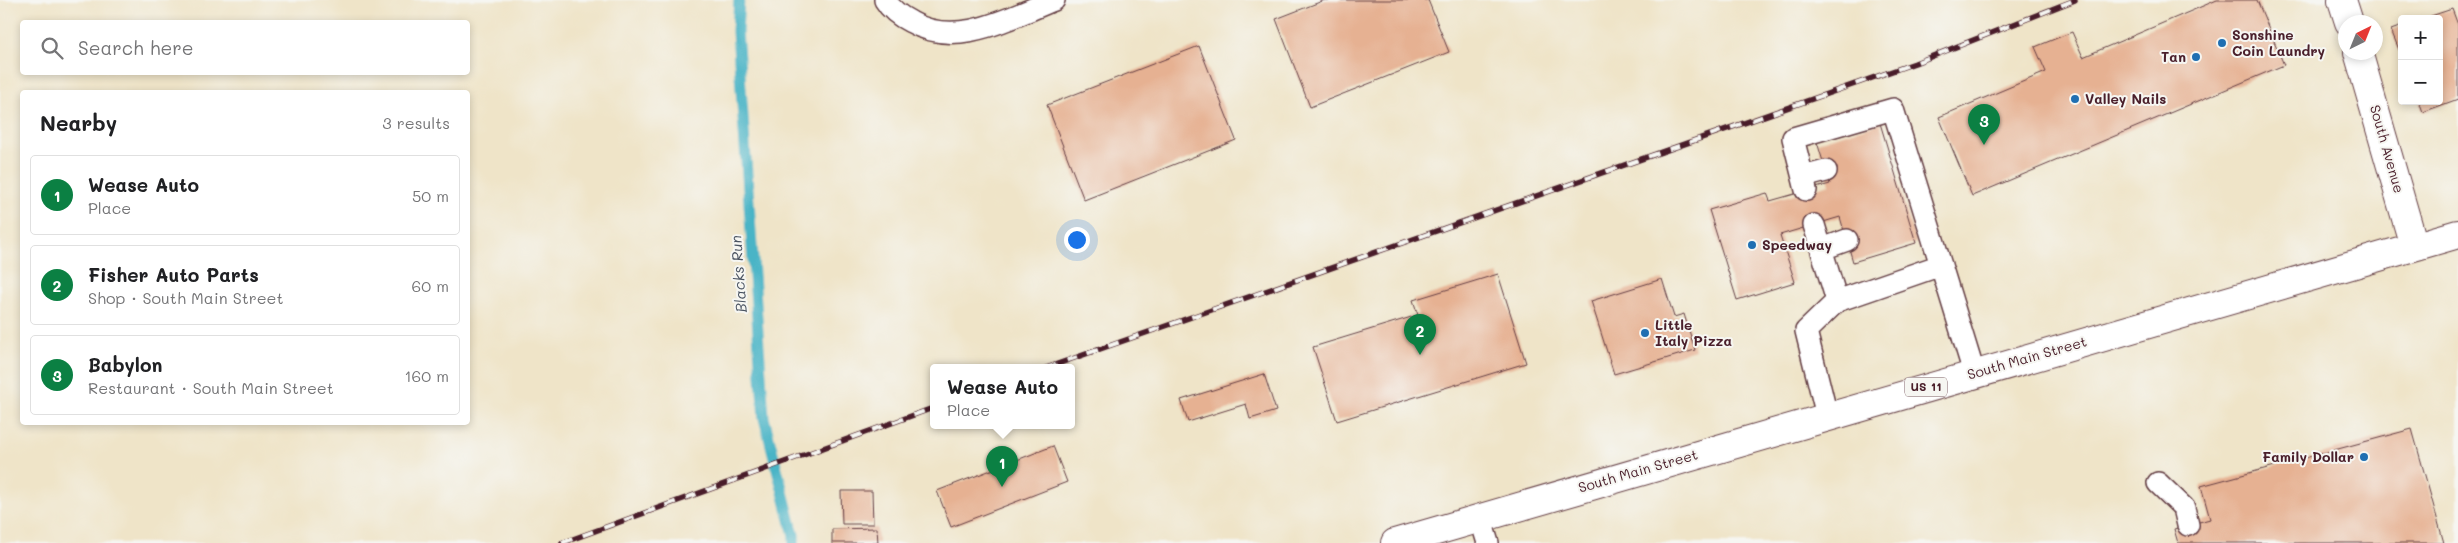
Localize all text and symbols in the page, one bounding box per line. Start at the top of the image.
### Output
north arrow [2338,15,2383,60]
map controls [2398,15,2443,105]
button: + [2398,15,2443,60]
search box [20,20,470,75]
place label: Sonshine Coin Laundry [2232,25,2326,60]
icon: search [38,34,66,62]
text: Search here [78,35,194,60]
marker: Sonshine Coin Laundry [2216,37,2228,49]
place label: Tan [2161,47,2186,66]
marker: Tan [2190,51,2202,63]
button: − [2398,60,2443,105]
place label: Valley Nails [2085,89,2166,108]
marker: Valley Nails [2069,93,2081,105]
street label: South Avenue [2366,103,2409,195]
pin: 3 [1968,104,2000,145]
text: Nearby [40,109,117,136]
text: 3 results [382,112,450,133]
text: Wease Auto [88,172,199,197]
text: 1 [53,185,61,206]
text: 50 m [412,185,449,206]
text: Place [88,197,131,218]
your location [1064,227,1090,253]
water label: Blacks Run [725,235,751,313]
place label: Speedway [1762,235,1833,254]
marker: Speedway [1746,239,1758,251]
text: Fisher Auto Parts [88,262,259,287]
text: 2 [53,275,61,296]
text: 60 m [412,275,449,296]
text: Shop · South Main Street [88,287,284,308]
pin: 2 [1404,314,1436,355]
place label: Little Italy Pizza [1655,315,1732,350]
marker: Little Italy Pizza [1639,327,1651,339]
street label: South Main Street [1965,331,2089,384]
text: Babylon [88,352,162,377]
popup [930,364,1075,429]
text: 3 [52,365,62,386]
text: 160 m [404,365,449,386]
text: Wease Auto [947,374,1058,399]
text: Restaurant · South Main Street [88,377,334,398]
road number: US 11 [1905,378,1947,397]
text: Place [947,399,990,420]
street label: South Main Street [1576,444,1700,497]
pin: 1 [986,446,1018,487]
place label: Family Dollar [2262,447,2354,466]
marker: Family Dollar [2358,451,2370,463]

